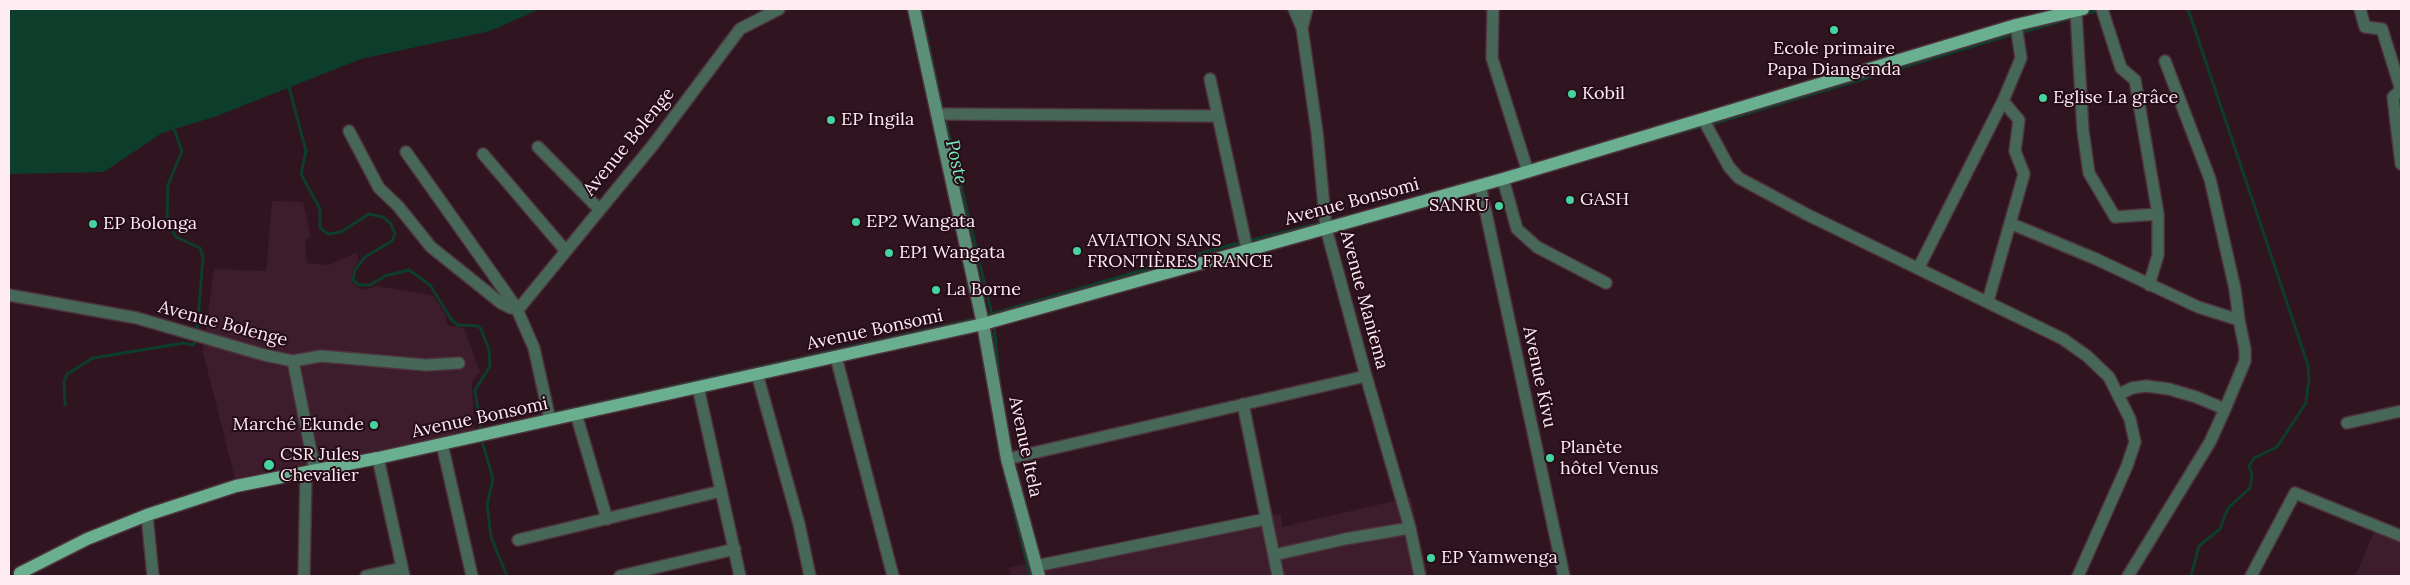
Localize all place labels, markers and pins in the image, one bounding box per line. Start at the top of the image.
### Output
marker: Ecole primaire Papa Diangenda [1828,24,1840,36]
place label: Ecole primaire Papa Diangenda [1767,38,1901,80]
place label: Kobil [1582,83,1625,105]
place label: Eglise La grâce [2053,87,2178,109]
marker: Kobil [1566,88,1578,100]
marker: Eglise La grâce [2037,92,2049,104]
place label: EP Ingila [841,109,914,131]
marker: EP Ingila [825,114,837,126]
place label: GASH [1580,189,1629,211]
marker: GASH [1564,194,1576,206]
place label: SANRU [1429,195,1489,217]
marker: SANRU [1493,200,1505,212]
place label: EP2 Wangata [866,211,975,233]
place label: EP Bolonga [103,213,197,235]
marker: EP2 Wangata [850,216,862,228]
marker: EP Bolonga [87,218,99,230]
place label: AVIATION SANS FRONTIÈRES FRANCE [1087,230,1273,272]
place label: EP1 Wangata [899,242,1005,264]
marker: AVIATION SANS FRONTIÈRES FRANCE [1071,245,1083,257]
marker: EP1 Wangata [883,247,895,259]
place label: La Borne [946,279,1021,301]
marker: La Borne [930,284,942,296]
place label: Marché Ekunde [233,414,364,436]
marker: Marché Ekunde [368,419,380,431]
place label: Planète hôtel Venus [1560,437,1658,479]
place label: CSR Jules Chevalier [280,444,359,486]
marker: Planète hôtel Venus [1544,452,1556,464]
marker: CSR Jules Chevalier [262,458,276,472]
place label: EP Yamwenga [1441,547,1558,569]
marker: EP Yamwenga [1425,552,1437,564]

